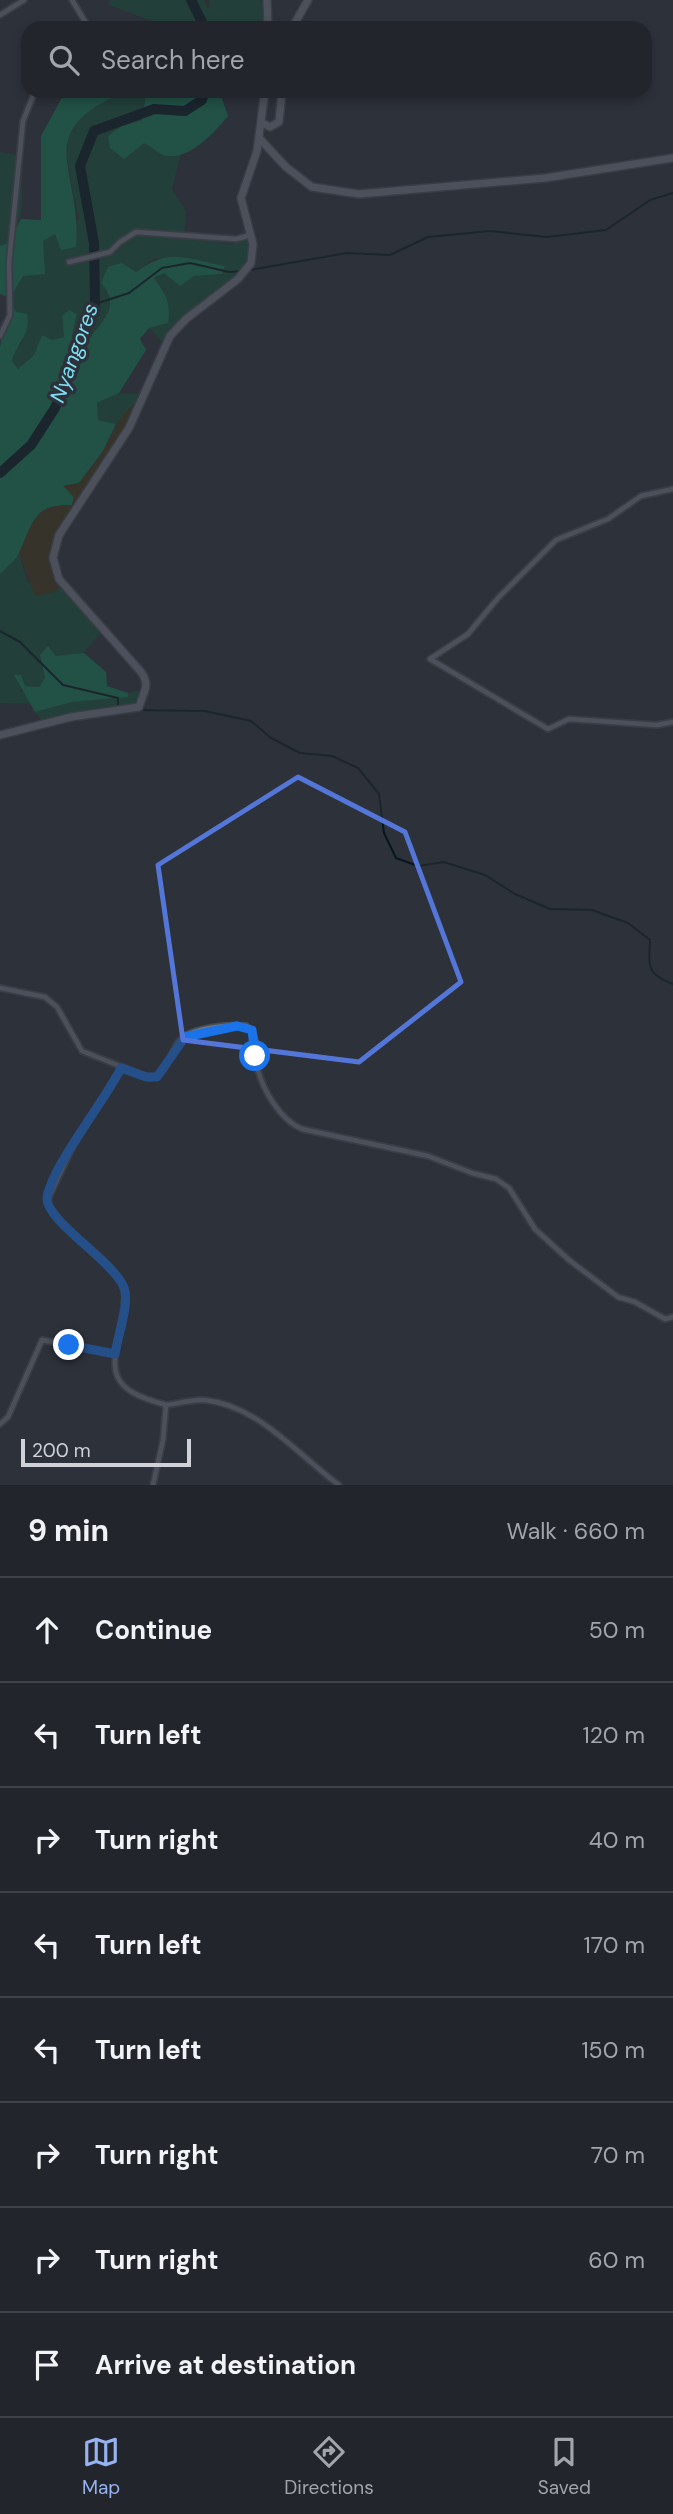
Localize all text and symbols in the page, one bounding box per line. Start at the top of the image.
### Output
search box [21,21,652,98]
icon: search [45,41,83,79]
text: Search here [101,43,244,77]
water label: Nyangores [43,300,105,406]
route start [239,1040,270,1071]
route end [53,1329,84,1360]
scale bar [21,1436,191,1468]
text: 200 m [32,1438,91,1463]
text: 9 min [28,1511,109,1550]
text: Walk · 660 m [507,1516,645,1546]
icon: ahead [28,1611,66,1649]
text: Continue [95,1613,212,1647]
text: 50 m [589,1615,645,1645]
icon: left [28,1716,66,1754]
text: Turn left [95,1718,202,1752]
text: 120 m [582,1720,645,1750]
icon: right [28,1821,66,1859]
text: Turn right [95,1823,219,1857]
text: 40 m [589,1825,645,1855]
icon: left [28,1926,66,1964]
text: Turn left [95,1928,202,1962]
text: 170 m [584,1930,645,1960]
icon: left [28,2031,66,2069]
text: Turn left [95,2033,202,2067]
text: 150 m [581,2035,645,2065]
icon: right [28,2136,66,2174]
text: Turn right [95,2138,219,2172]
text: 70 m [591,2140,645,2170]
icon: right [28,2241,66,2279]
text: Turn right [95,2243,219,2277]
text: 60 m [588,2245,645,2275]
icon: arrive [28,2346,66,2384]
text: Arrive at destination [95,2348,356,2382]
tab: Map [82,2433,120,2500]
tab: Directions [284,2433,374,2500]
tab: Saved [538,2433,591,2500]

